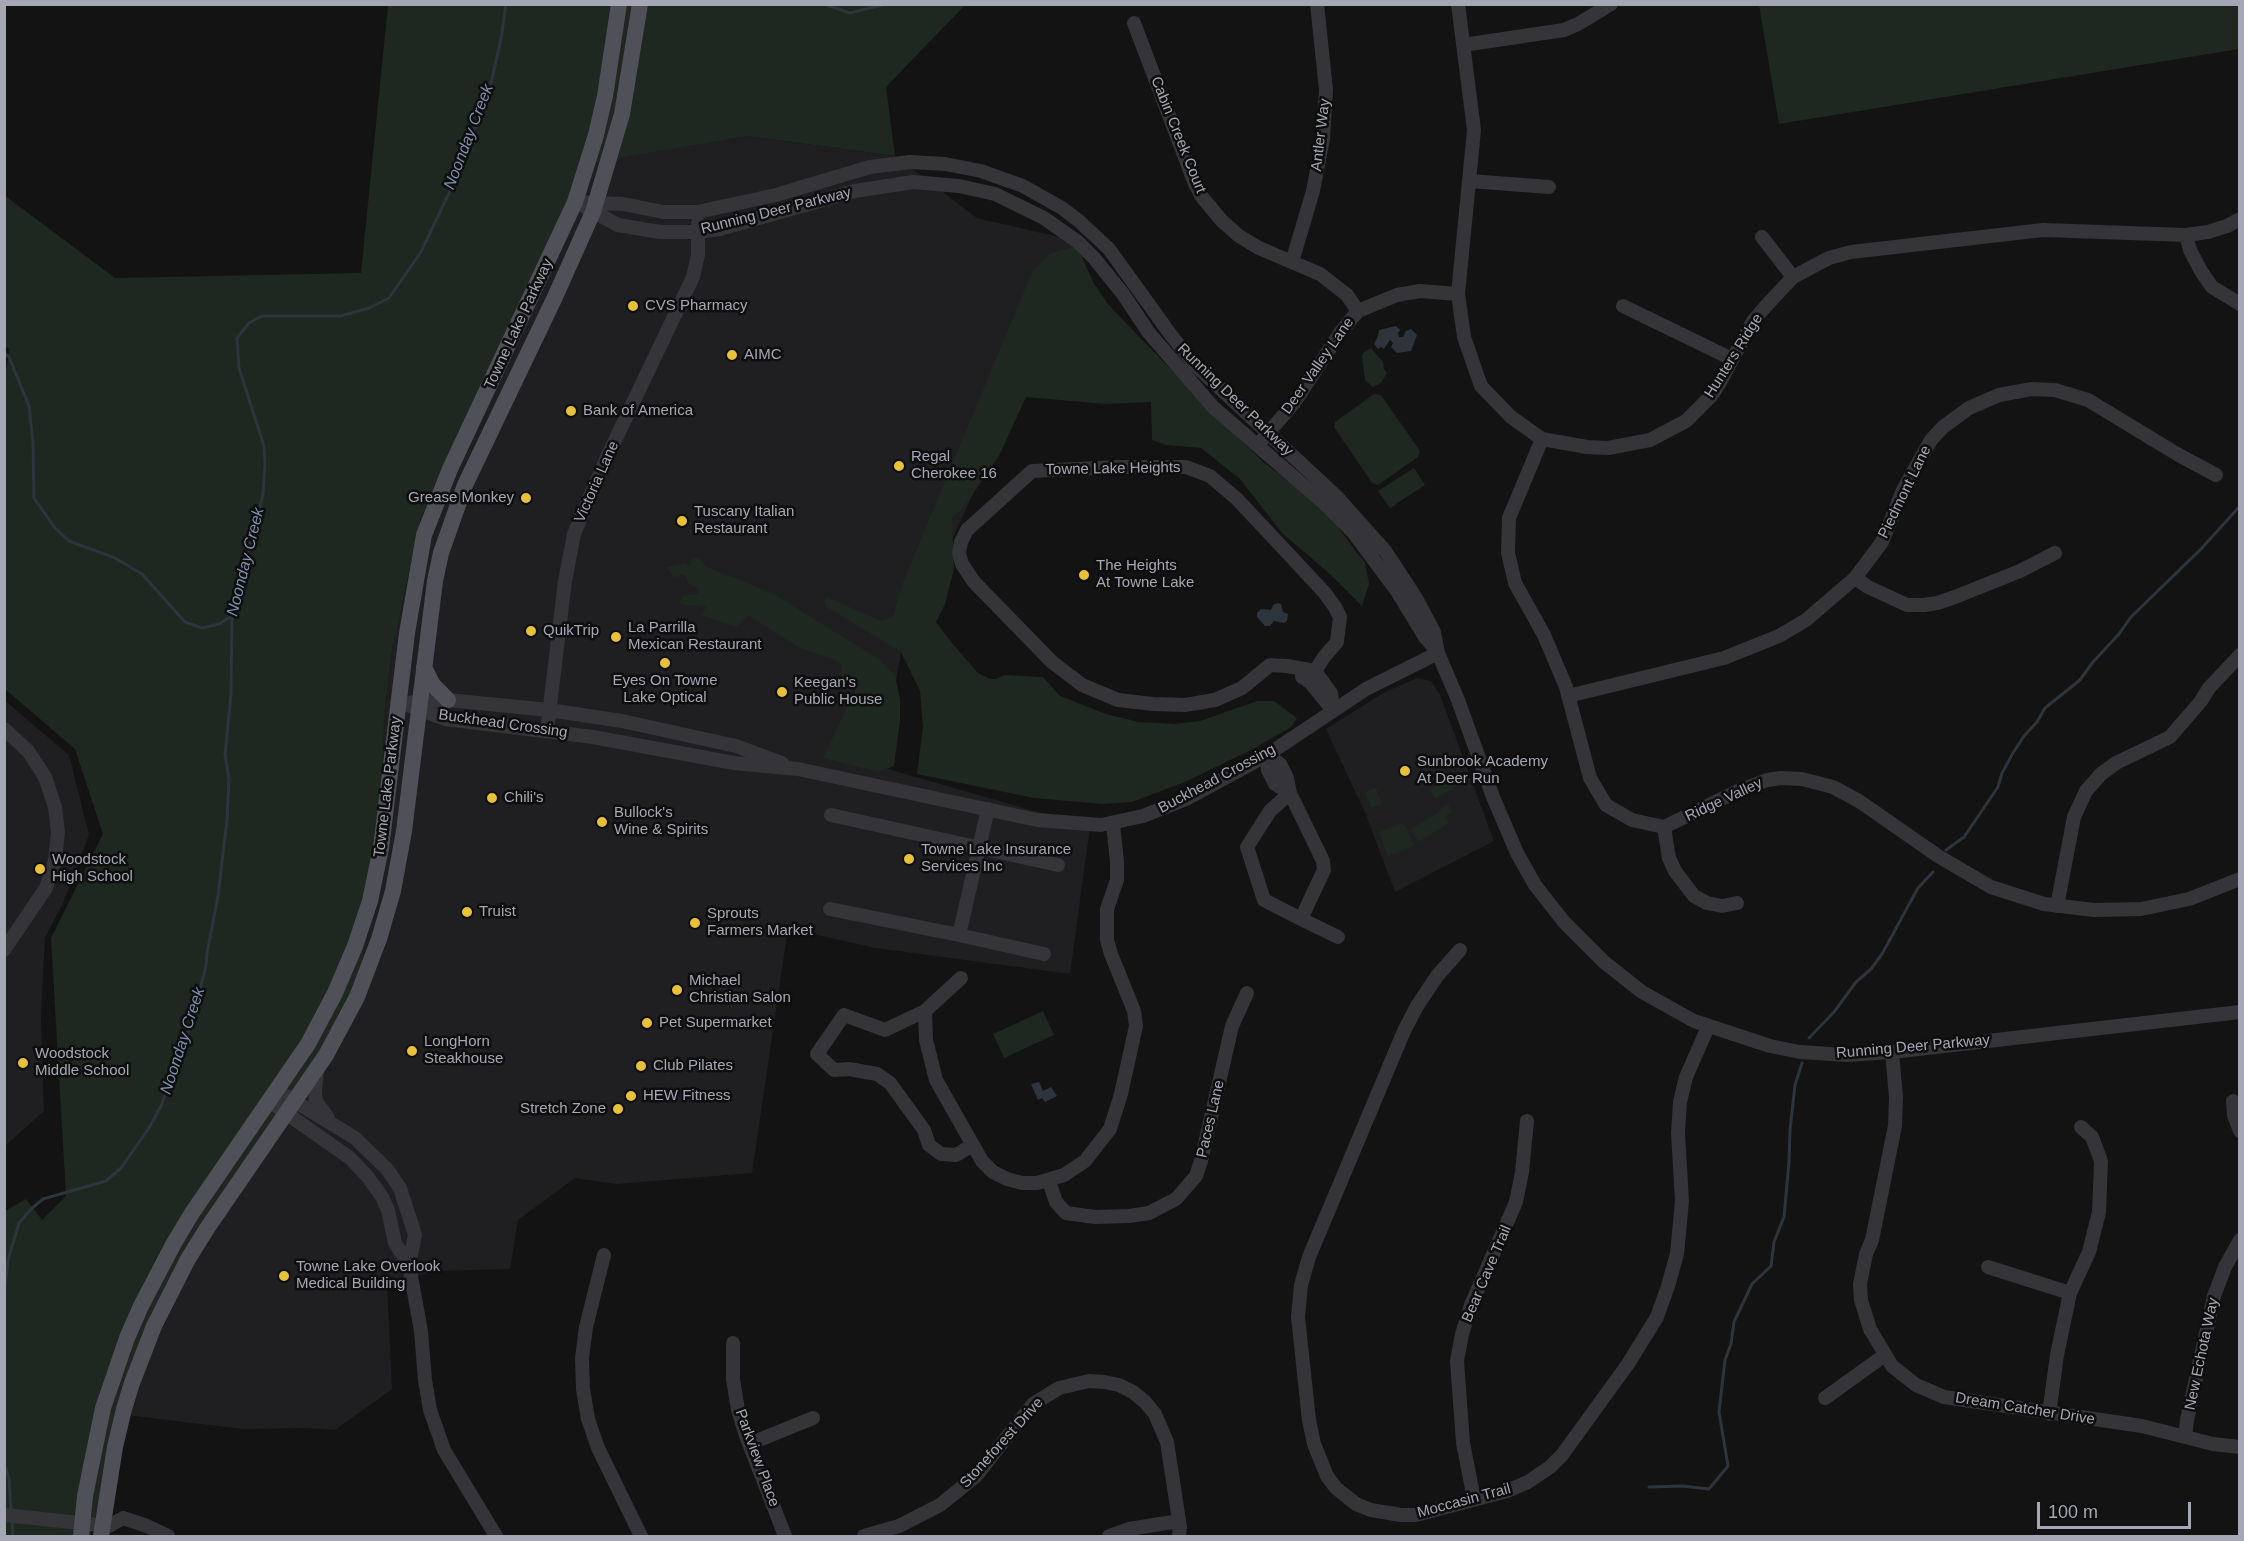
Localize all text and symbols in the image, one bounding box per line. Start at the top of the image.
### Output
street label: Cabin Creek Court [1146,74,1210,196]
water label: Noonday Creek [440,82,498,192]
street label: Antler Way [1308,98,1334,172]
street label: Running Deer Parkway [699,184,853,238]
street label: Towne Lake Parkway [481,256,557,392]
place label: CVS Pharmacy [645,297,748,315]
marker: CVS Pharmacy [626,299,640,313]
street label: Hunters Ridge [1701,311,1767,401]
street label: Deer Valley Lane [1278,314,1358,418]
street label: Running Deer Parkway [1173,340,1297,460]
place label: AIMC [744,346,782,364]
marker: AIMC [725,348,739,362]
place label: Bank of America [583,402,693,420]
marker: Bank of America [564,404,578,418]
street label: Victoria Lane [571,438,623,526]
street label: Piedmont Lane [1875,443,1935,541]
place label: Regal Cherokee 16 [911,448,997,483]
marker: Regal Cherokee 16 [892,459,906,473]
street label: Towne Lake Heights [1045,459,1181,479]
place label: Grease Monkey [408,489,514,507]
marker: Grease Monkey [519,491,533,505]
place label: Tuscany Italian Restaurant [694,503,794,538]
water label: Noonday Creek [223,506,269,618]
marker: Tuscany Italian Restaurant [675,514,689,528]
place label: The Heights At Towne Lake [1096,557,1194,592]
marker: The Heights At Towne Lake [1077,568,1091,582]
place label: La Parrilla Mexican Restaurant [628,619,761,654]
place label: QuikTrip [543,622,599,640]
marker: QuikTrip [524,624,538,638]
marker: La Parrilla Mexican Restaurant [609,630,623,644]
marker: Eyes On Towne Lake Optical [658,656,672,670]
place label: Eyes On Towne Lake Optical [612,672,718,707]
place label: Keegan's Public House [794,674,882,709]
marker: Keegan's Public House [775,685,789,699]
street label: Buckhead Crossing [437,706,569,742]
street label: Towne Lake Parkway [370,716,406,858]
street label: Buckhead Crossing [1155,741,1279,817]
place label: Sunbrook Academy At Deer Run [1417,753,1548,788]
marker: Sunbrook Academy At Deer Run [1398,764,1412,778]
street label: Ridge Valley [1683,774,1765,826]
place label: Chili's [504,789,544,807]
marker: Chili's [485,791,499,805]
place label: Bullock's Wine & Spirits [614,804,708,839]
marker: Bullock's Wine & Spirits [595,815,609,829]
place label: Towne Lake Insurance Services Inc [921,841,1071,876]
place label: Woodstock High School [52,851,133,886]
marker: Towne Lake Insurance Services Inc [902,852,916,866]
marker: Woodstock High School [33,862,47,876]
place label: Truist [479,903,516,921]
marker: Truist [460,905,474,919]
place label: Sprouts Farmers Market [707,905,813,940]
marker: Sprouts Farmers Market [688,916,702,930]
place label: Michael Christian Salon [689,972,791,1007]
marker: Michael Christian Salon [670,983,684,997]
water label: Noonday Creek [157,985,209,1097]
place label: Pet Supermarket [659,1014,772,1032]
marker: Pet Supermarket [640,1016,654,1030]
street label: Running Deer Parkway [1835,1031,1991,1063]
place label: LongHorn Steakhouse [424,1033,503,1068]
marker: LongHorn Steakhouse [405,1044,419,1058]
place label: Woodstock Middle School [35,1045,129,1080]
marker: Woodstock Middle School [16,1056,30,1070]
place label: Club Pilates [653,1057,733,1075]
marker: Club Pilates [634,1059,648,1073]
street label: Paces Lane [1193,1078,1229,1160]
place label: HEW Fitness [643,1087,731,1105]
marker: HEW Fitness [624,1089,638,1103]
place label: Stretch Zone [520,1100,606,1118]
marker: Stretch Zone [611,1102,625,1116]
street label: Bear Cave Trail [1458,1223,1516,1325]
place label: Towne Lake Overlook Medical Building [296,1258,440,1293]
marker: Towne Lake Overlook Medical Building [277,1269,291,1283]
street label: New Echota Way [2181,1296,2223,1412]
street label: Dream Catcher Drive [1954,1389,2096,1429]
street label: Stoneforest Drive [957,1394,1047,1492]
street label: Parkview Place [731,1407,783,1509]
street label: Moccasin Trail [1415,1480,1513,1522]
scale bar [2040,1490,2194,1528]
text: 100 m [2048,1502,2098,1522]

